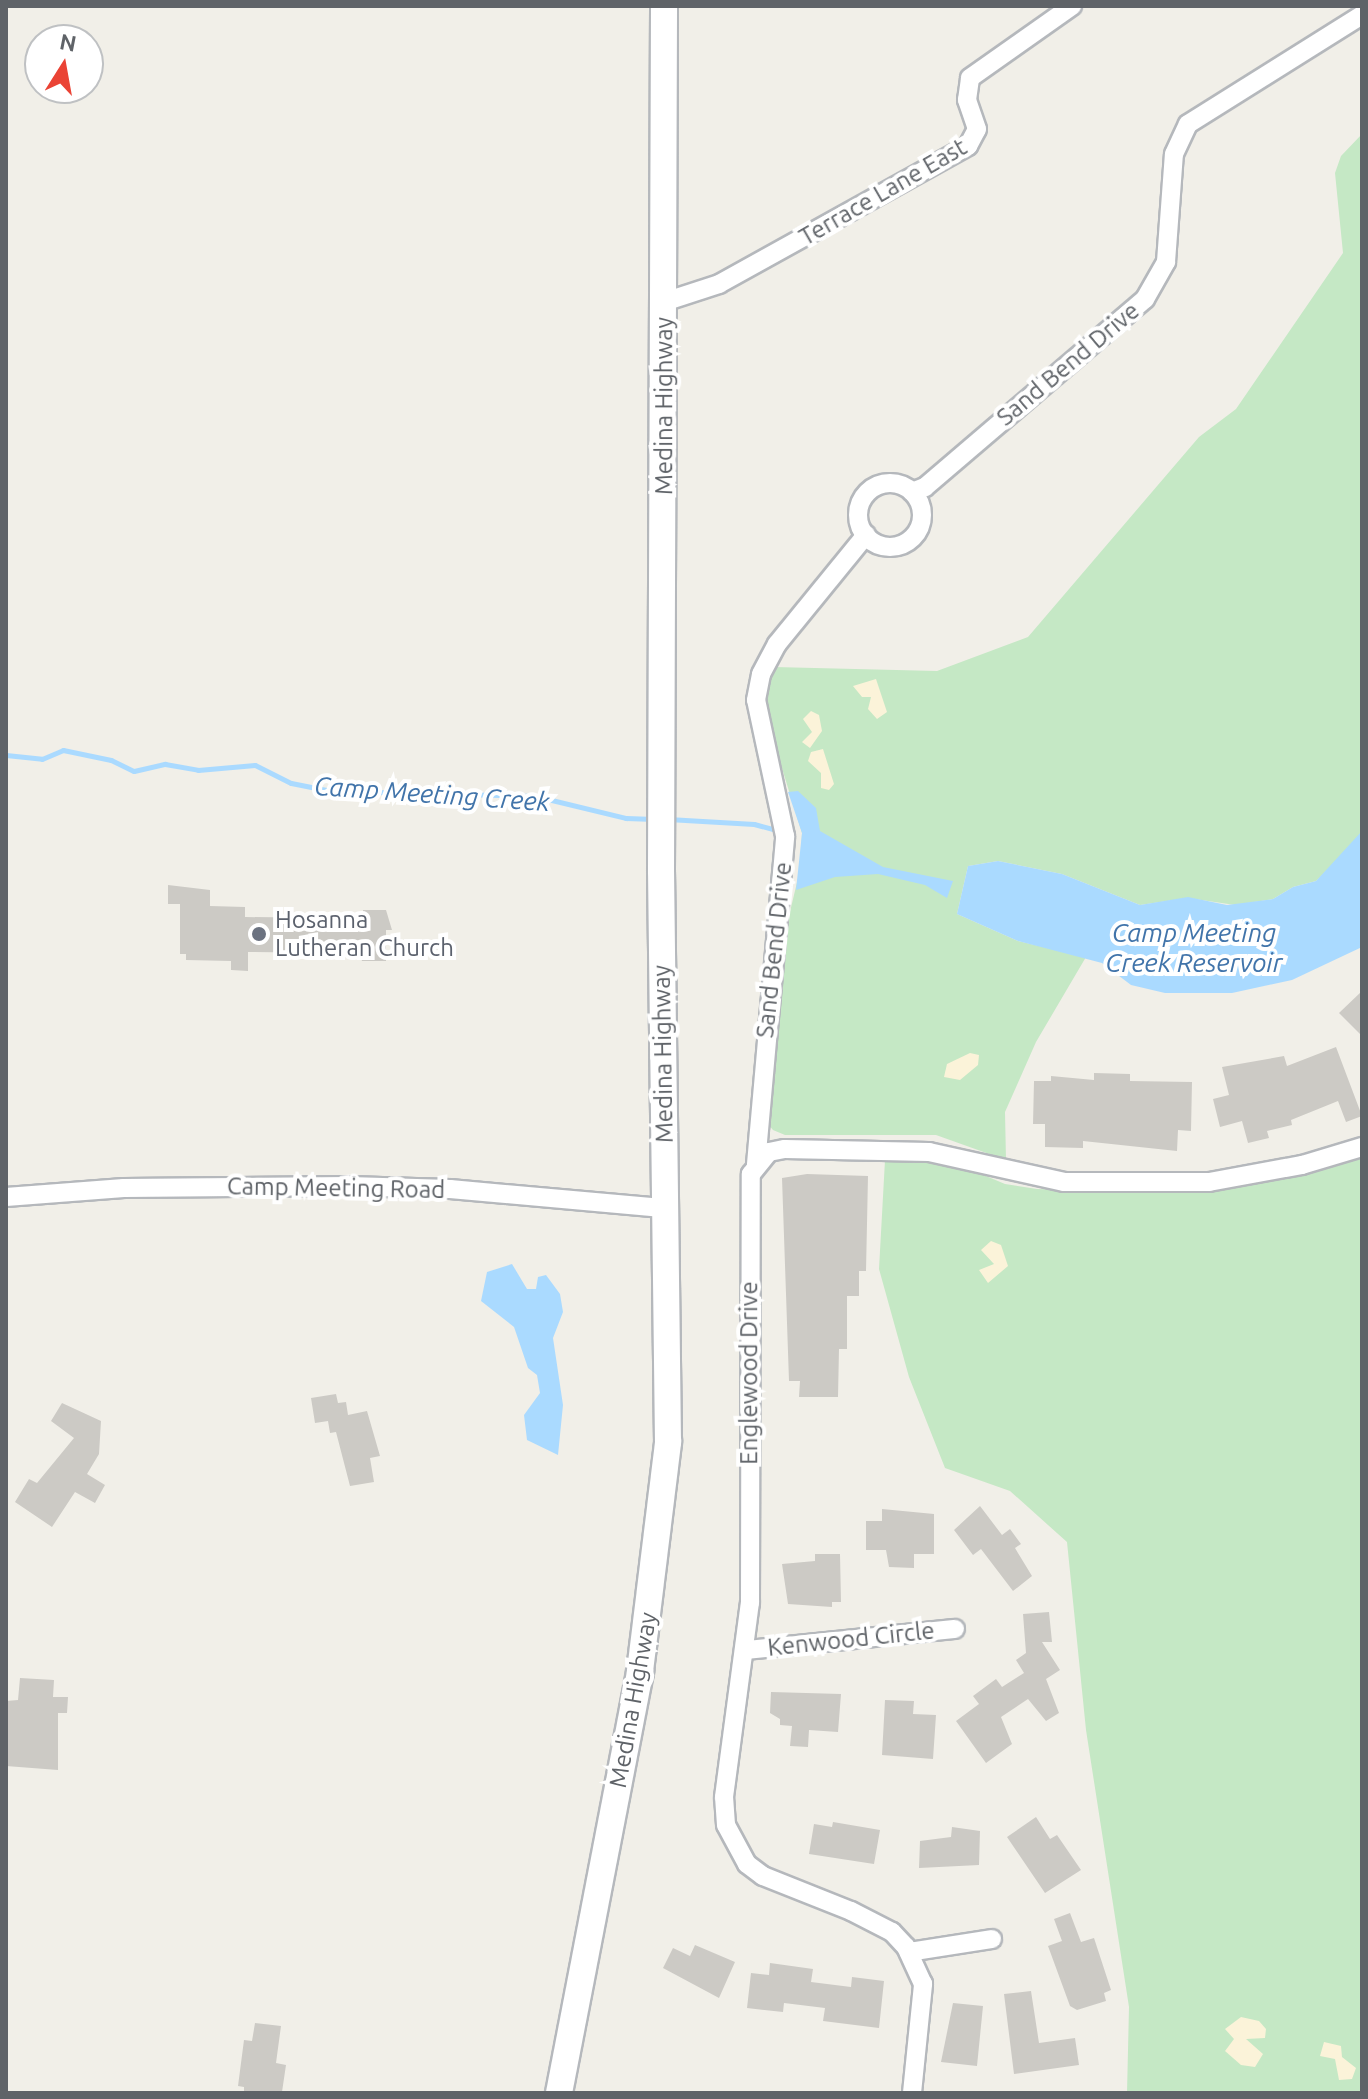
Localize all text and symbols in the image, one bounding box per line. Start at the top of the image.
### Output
north arrow [24,24,104,104]
text: N [58,28,79,56]
street label: Terrace Lane East [794,132,972,252]
street label: Sand Bend Drive [991,296,1145,432]
street label: Medina Highway [650,317,678,495]
water label: Camp Meeting Creek [313,770,551,818]
street label: Sand Bend Drive [750,861,798,1039]
place label: Hosanna Lutheran Church [275,906,454,962]
water label: Camp Meeting Creek Reservoir [1105,917,1283,978]
marker: Hosanna Lutheran Church [250,925,268,943]
street label: Medina Highway [647,965,679,1143]
street label: Camp Meeting Road [227,1172,445,1204]
street label: Englewood Drive [735,1281,763,1465]
street label: Medina Highway [603,1610,663,1790]
street label: Kenwood Circle [766,1616,936,1662]

